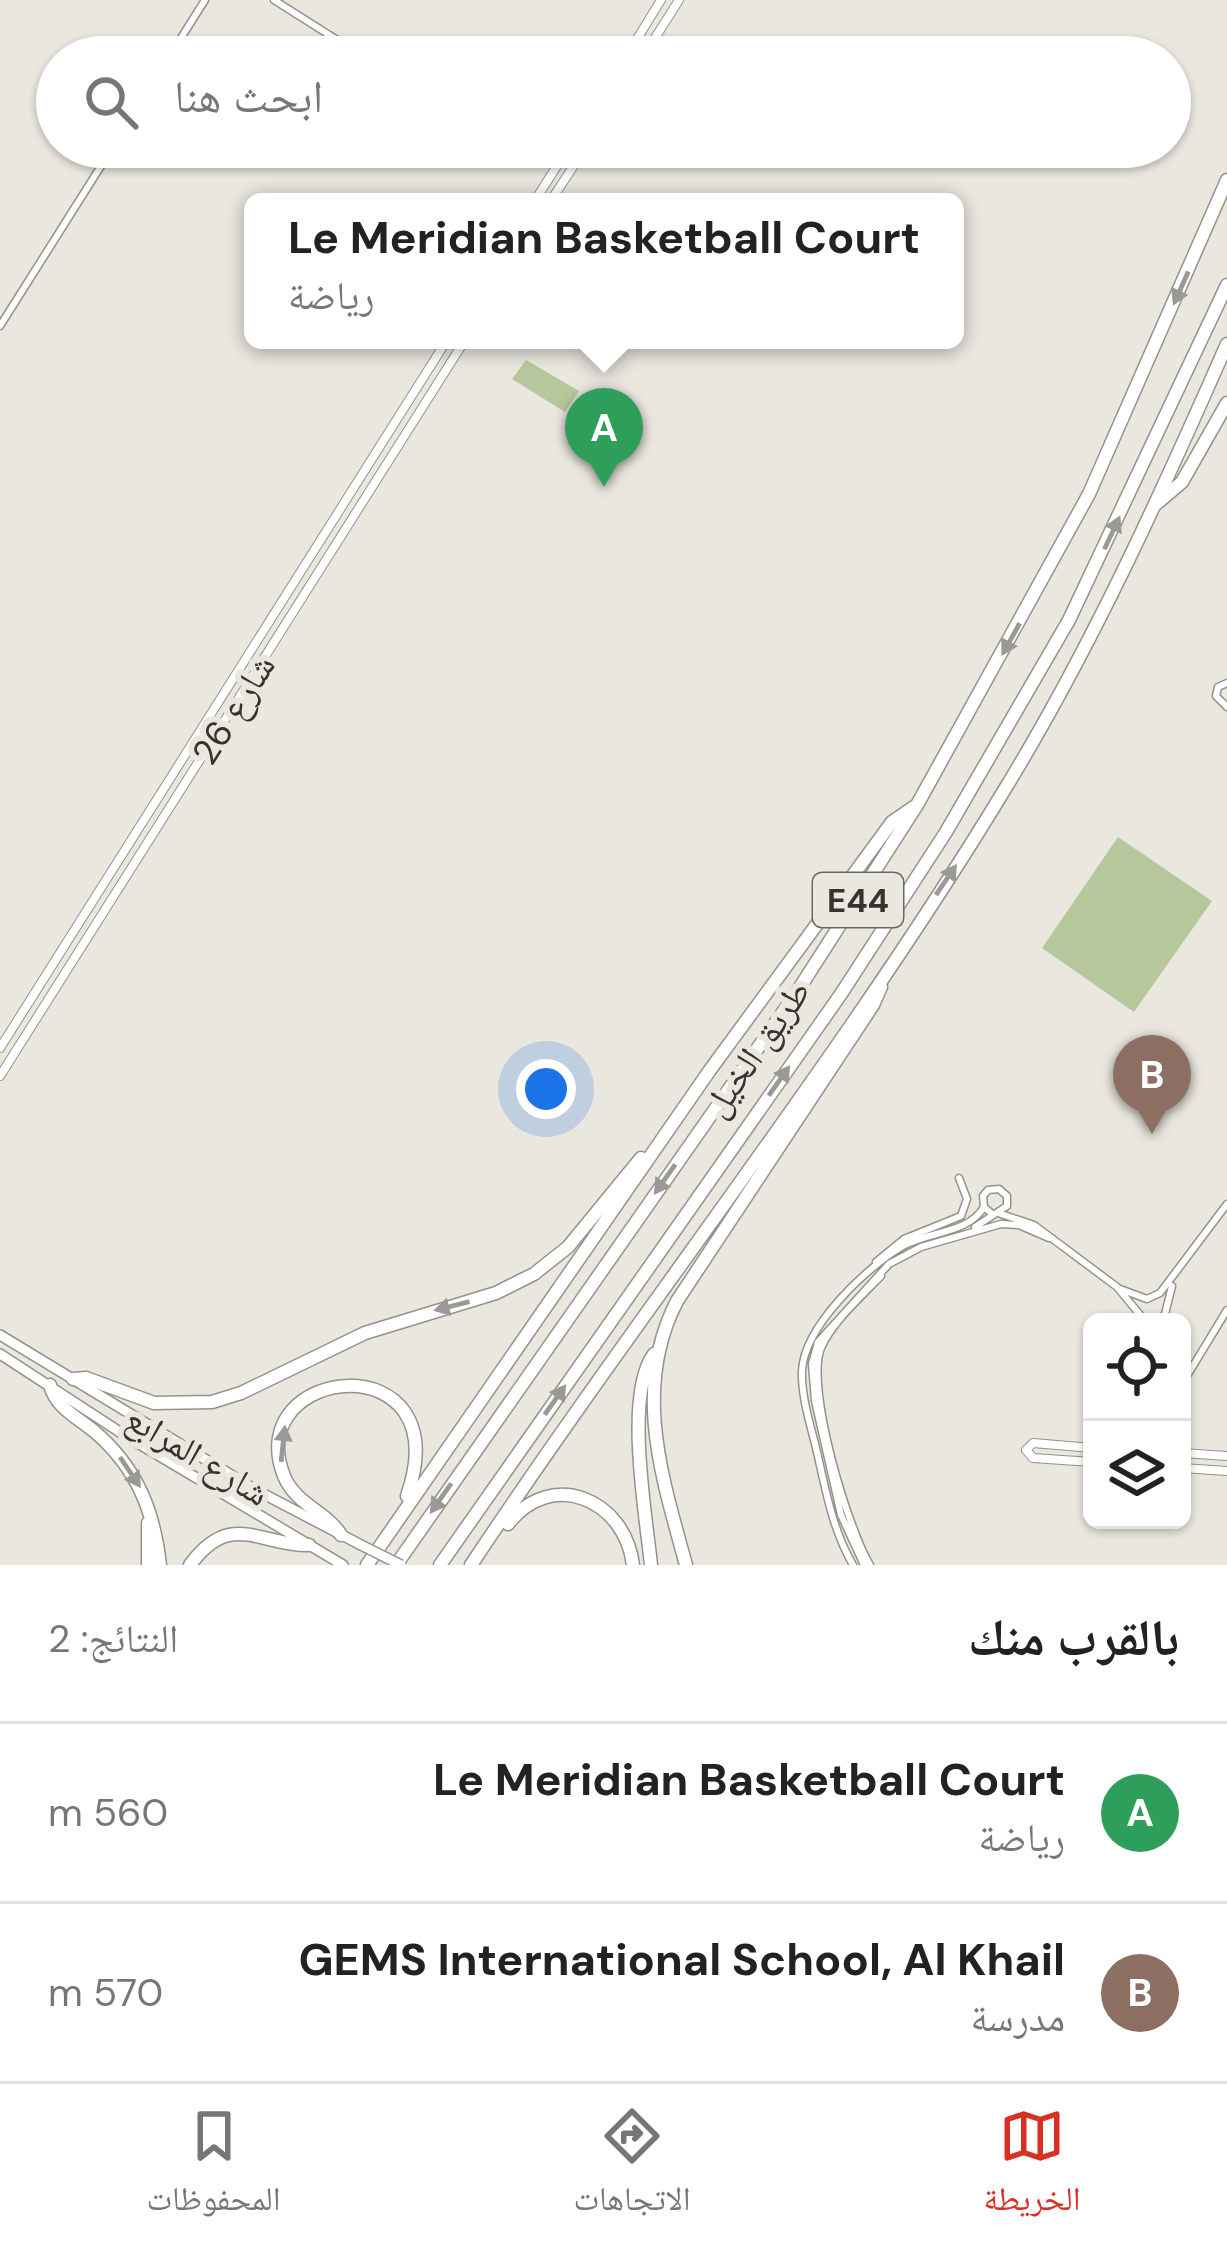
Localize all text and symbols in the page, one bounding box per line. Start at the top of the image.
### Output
search box [36,36,1191,168]
text: ابحث هنا [174,67,323,126]
icon: search [78,69,144,135]
popup [244,193,964,349]
text: Le Meridian Basketball Court [288,208,920,267]
text: رياضة [288,270,375,321]
one-way arrow [1171,271,1191,306]
pin: A [565,388,643,487]
one-way arrow [1102,515,1122,550]
one-way arrow [1001,621,1022,656]
street label: شارع 26 [181,645,286,773]
one-way arrow [934,864,957,897]
road number: E44 [813,873,903,927]
street label: طريق الخيل [692,970,821,1126]
pin: B [1113,1035,1191,1134]
your location [516,1059,576,1119]
one-way arrow [767,1065,790,1097]
one-way arrow [654,1162,677,1195]
one-way arrow [433,1297,470,1316]
map controls [1083,1313,1191,1529]
button: locate [1083,1313,1191,1421]
one-way arrow [543,1384,566,1416]
street label: شارع المرابع [117,1394,278,1517]
button: layers [1083,1421,1191,1529]
one-way arrow [274,1424,293,1462]
one-way arrow [118,1455,141,1488]
one-way arrow [430,1482,453,1514]
text: بالقرب منك [968,1604,1179,1671]
text: النتائج: 2 [48,1613,178,1664]
text: Le Meridian Basketball Court [433,1750,1065,1809]
text: 560 m [48,1787,168,1838]
text: A [1126,1787,1154,1838]
text: رياضة [978,1812,1065,1863]
text: GEMS International School, Al Khail [299,1930,1065,1989]
text: 570 m [48,1967,163,2018]
text: B [1128,1967,1152,2018]
text: مدرسة [970,1992,1065,2043]
tab: المحفوظات [146,2103,281,2231]
tab: الاتجاهات [573,2103,691,2231]
tab: الخريطة [983,2103,1081,2231]

